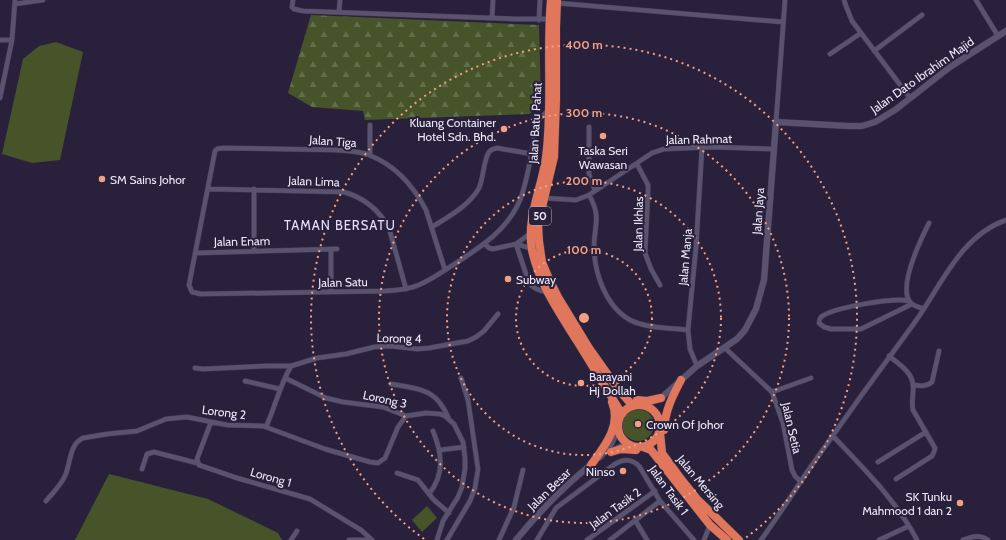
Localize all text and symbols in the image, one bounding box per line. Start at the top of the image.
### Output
street label: Jalan Dato Ibrahim Majid [867,34,977,117]
text: 400 m [565,37,603,52]
street label: Jalan Batu Pahat [525,82,545,165]
text: 300 m [566,105,602,120]
place label: Kluang Container Hotel Sdn. Bhd. [410,115,496,144]
marker: Kluang Container Hotel Sdn. Bhd. [499,124,509,134]
marker: Taska Seri Wawasan [598,131,608,141]
street label: Jalan Rahmat [665,131,732,147]
street label: Jalan Tiga [308,132,357,150]
place label: Taska Seri Wawasan [578,143,628,172]
place label: SM Sains Johor [110,172,186,187]
street label: Jalan Lima [287,173,340,189]
text: 200 m [566,173,602,188]
marker: SM Sains Johor [97,174,107,184]
street label: Jalan Jaya [749,187,767,236]
street label: Jalan Ikhlas [630,196,646,253]
road number: 50 [529,207,551,225]
district label: TAMAN BERSATU [284,217,396,233]
street label: Jalan Manja [675,228,695,287]
street label: Jalan Enam [213,233,270,249]
text: 100 m [567,242,601,257]
place label: Subway [516,272,556,287]
street label: Jalan Satu [317,274,368,290]
marker: Subway [503,274,513,284]
centre of rings [577,311,591,325]
street label: Lorong 4 [376,330,422,346]
place label: Barayani Hj Dollah [589,369,636,398]
marker: Barayani Hj Dollah [576,378,586,388]
street label: Lorong 3 [362,387,408,411]
street label: Jalan Setia [779,400,805,455]
street label: Lorong 2 [201,402,247,422]
place label: Crown Of Johor [646,417,724,432]
marker: Crown Of Johor [633,419,643,429]
street label: Jalan Mersing [673,451,729,513]
street label: Jalan Tasik 1 [645,461,692,518]
street label: Lorong 1 [249,464,293,490]
place label: Ninso [586,464,615,479]
street label: Jalan Besar [523,465,574,514]
marker: Ninso [618,466,628,476]
street label: Jalan Tasik 2 [586,484,644,532]
place label: SK Tunku Mahmood 1 dan 2 [862,489,952,518]
marker: SK Tunku Mahmood 1 dan 2 [955,498,965,508]

